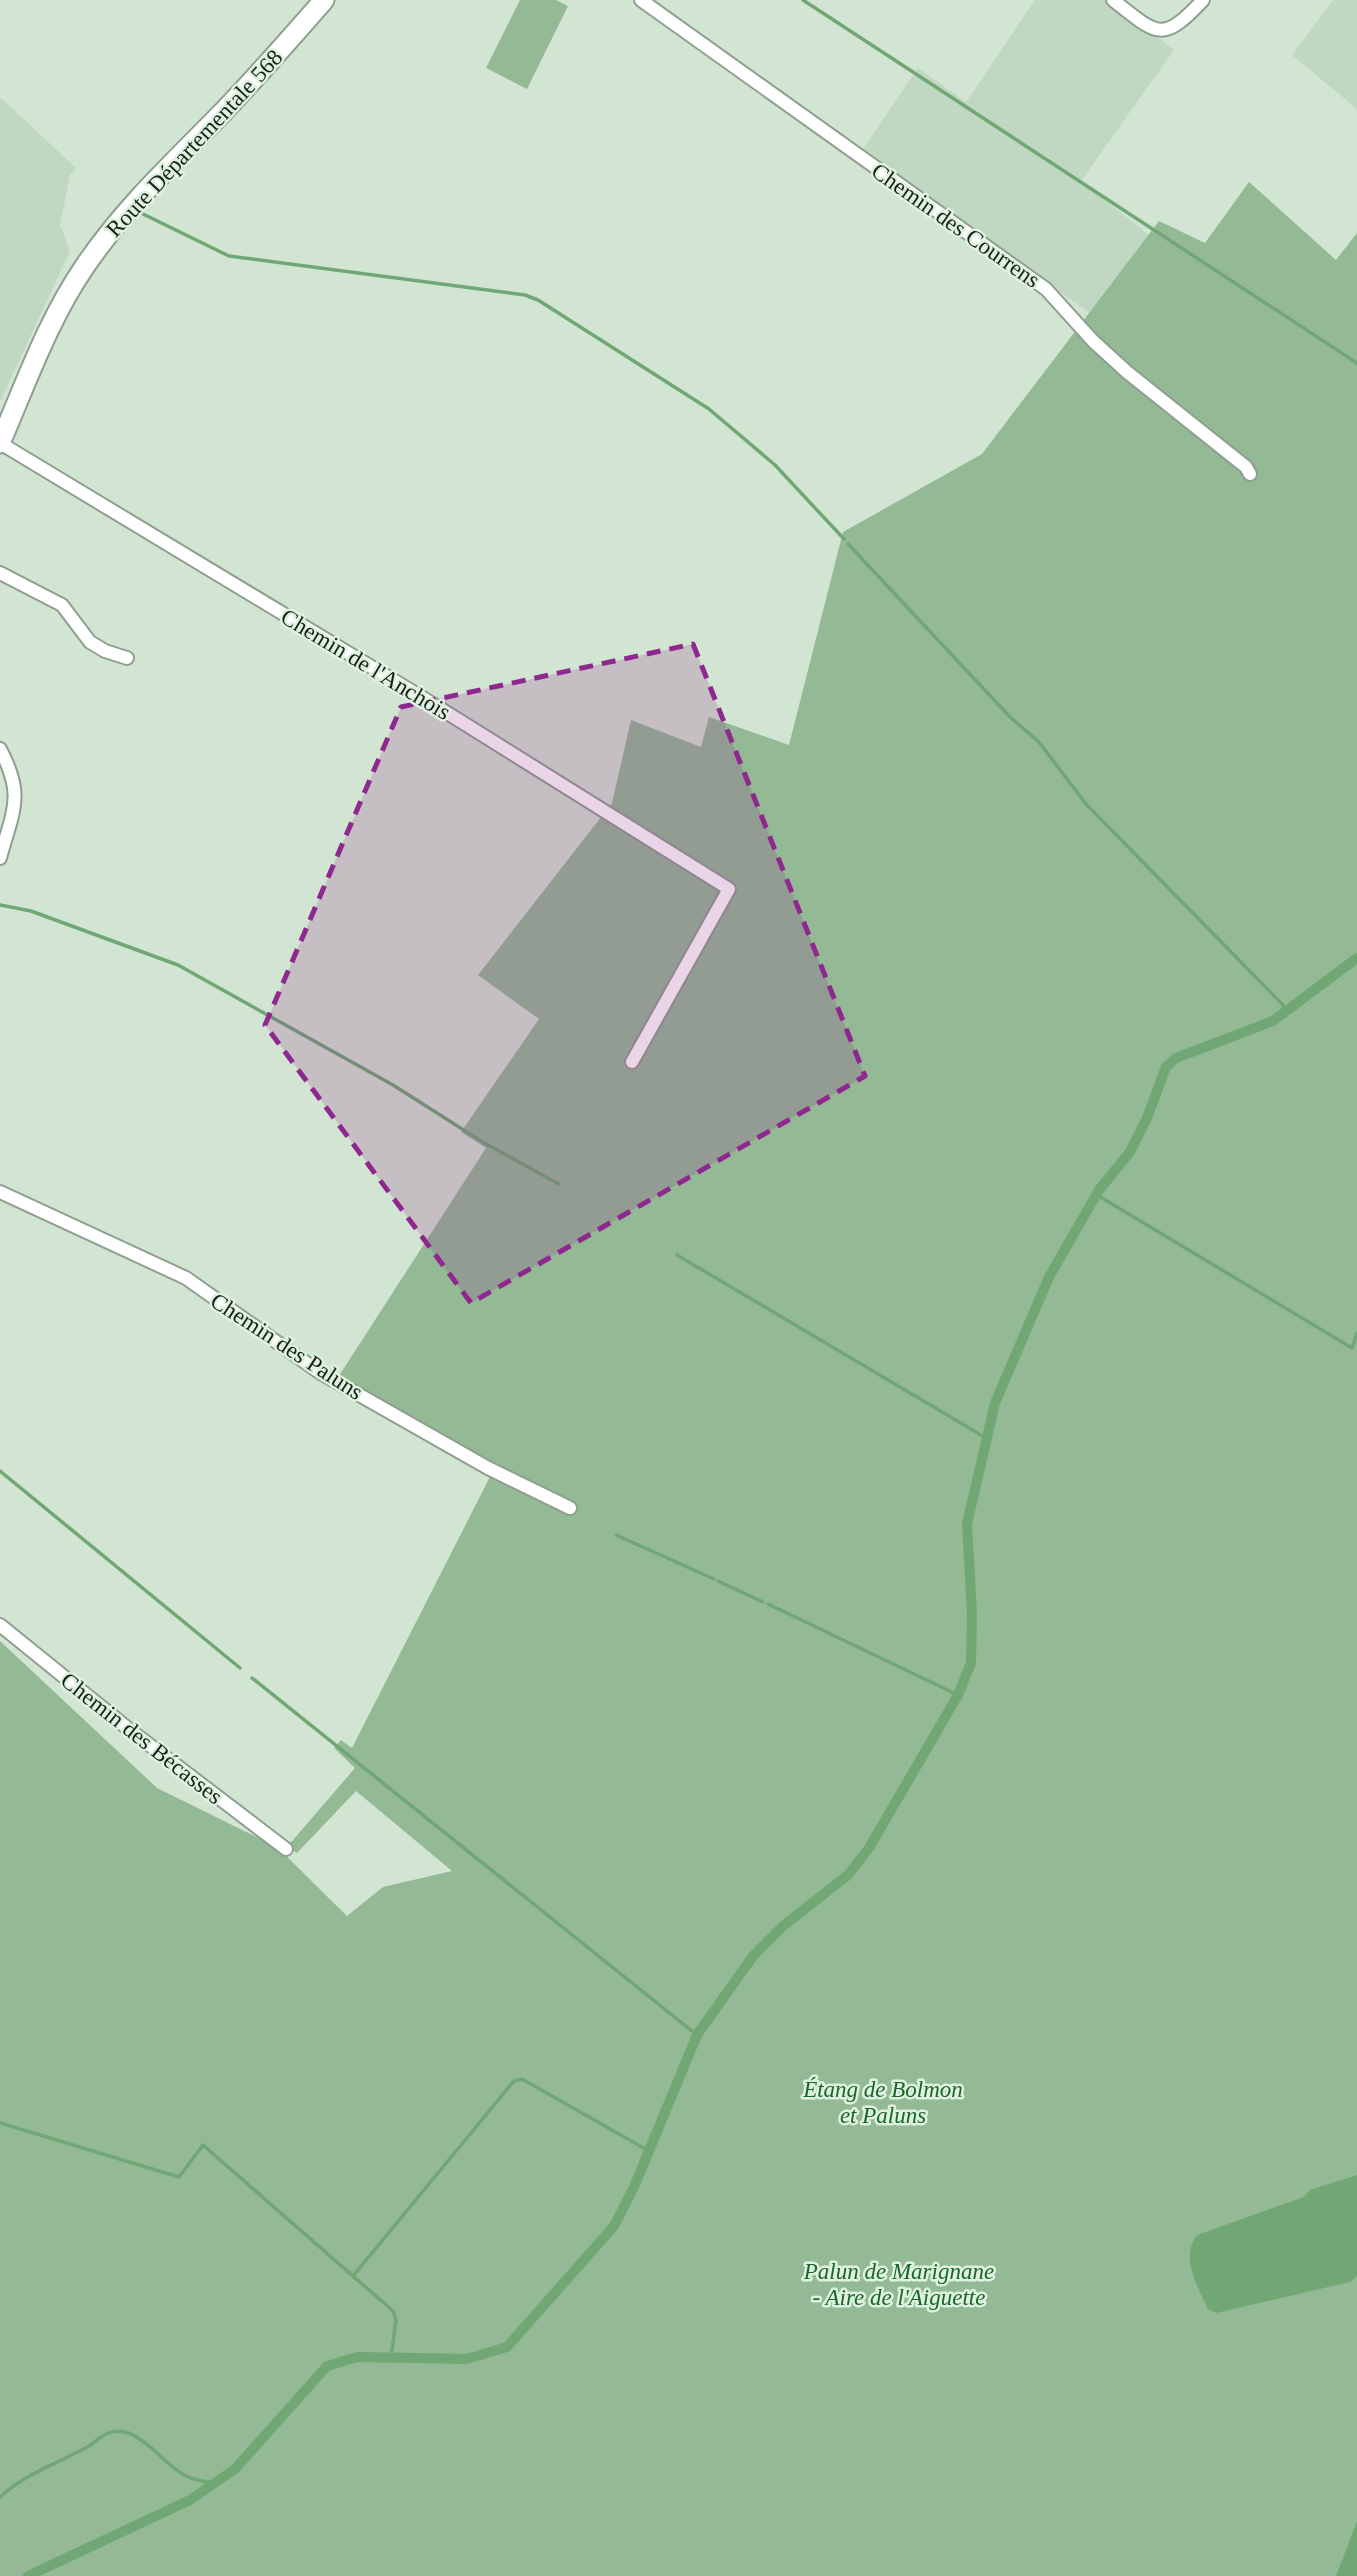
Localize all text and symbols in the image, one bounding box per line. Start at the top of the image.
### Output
street label: Route Départementale 568 [101,45,288,242]
street label: Chemin des Courrens [867,158,1045,293]
street label: Chemin de l'Anchois [276,604,455,725]
street label: Chemin des Paluns [206,1288,368,1405]
street label: Chemin des Bécasses [56,1668,227,1809]
park label: Étang de Bolmon et Paluns [802,2077,963,2128]
park label: Palun de Marignane - Aire de l'Aiguette [803,2259,994,2310]

